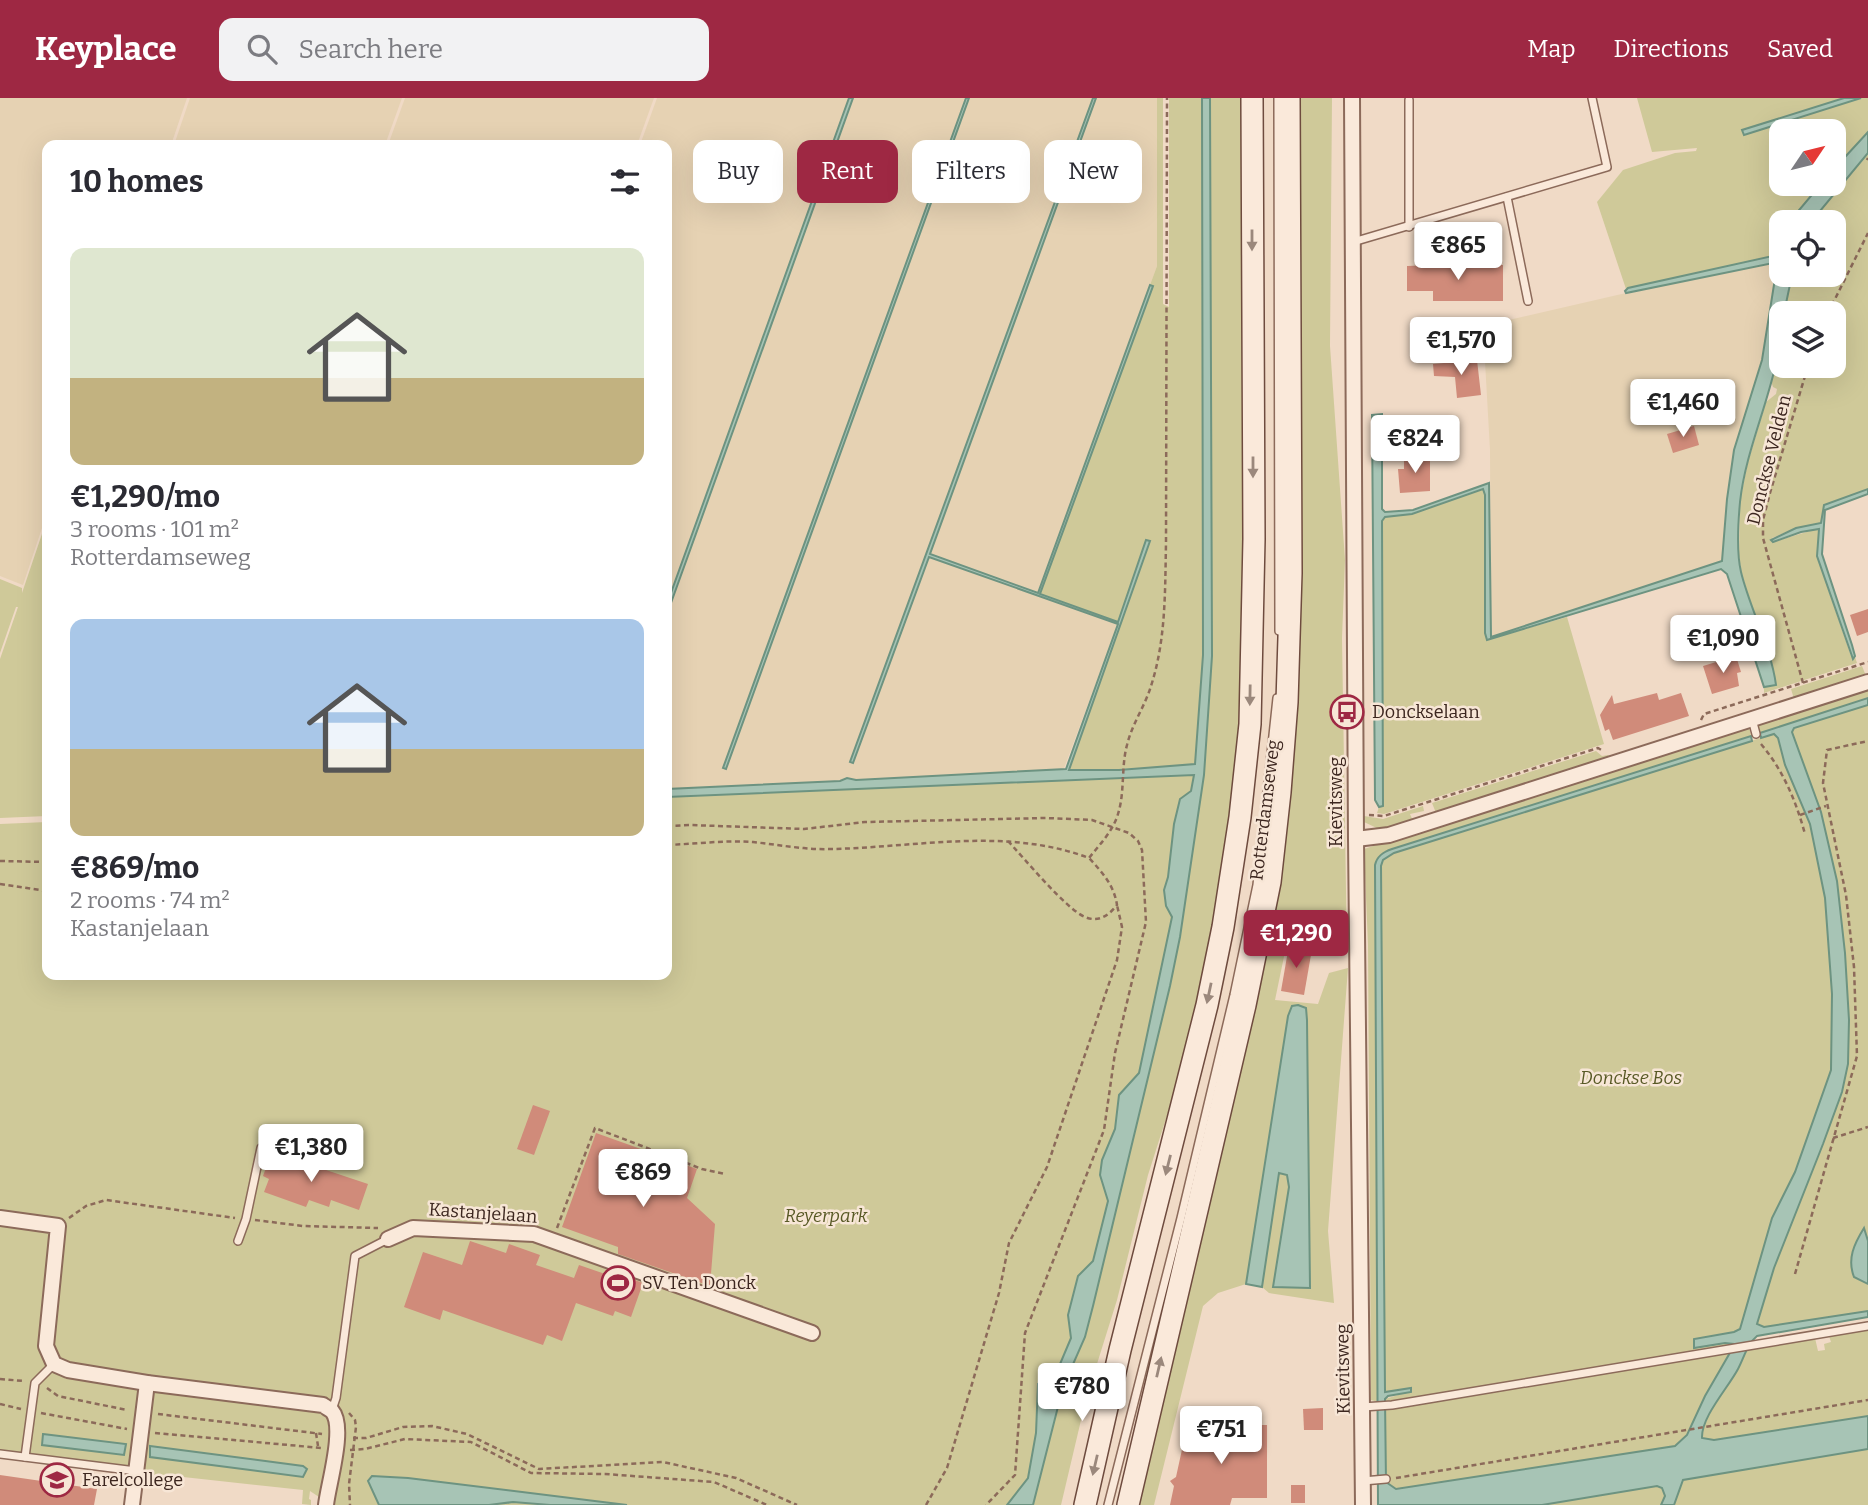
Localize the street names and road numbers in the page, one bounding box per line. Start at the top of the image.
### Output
street label: Donckse Velden [1742,392,1796,527]
street label: Rotterdamseweg [1245,738,1285,882]
street label: Kievitsweg [1325,757,1347,847]
street label: Kastanjelaan [428,1198,539,1228]
street label: Kievitsweg [1331,1323,1355,1415]

